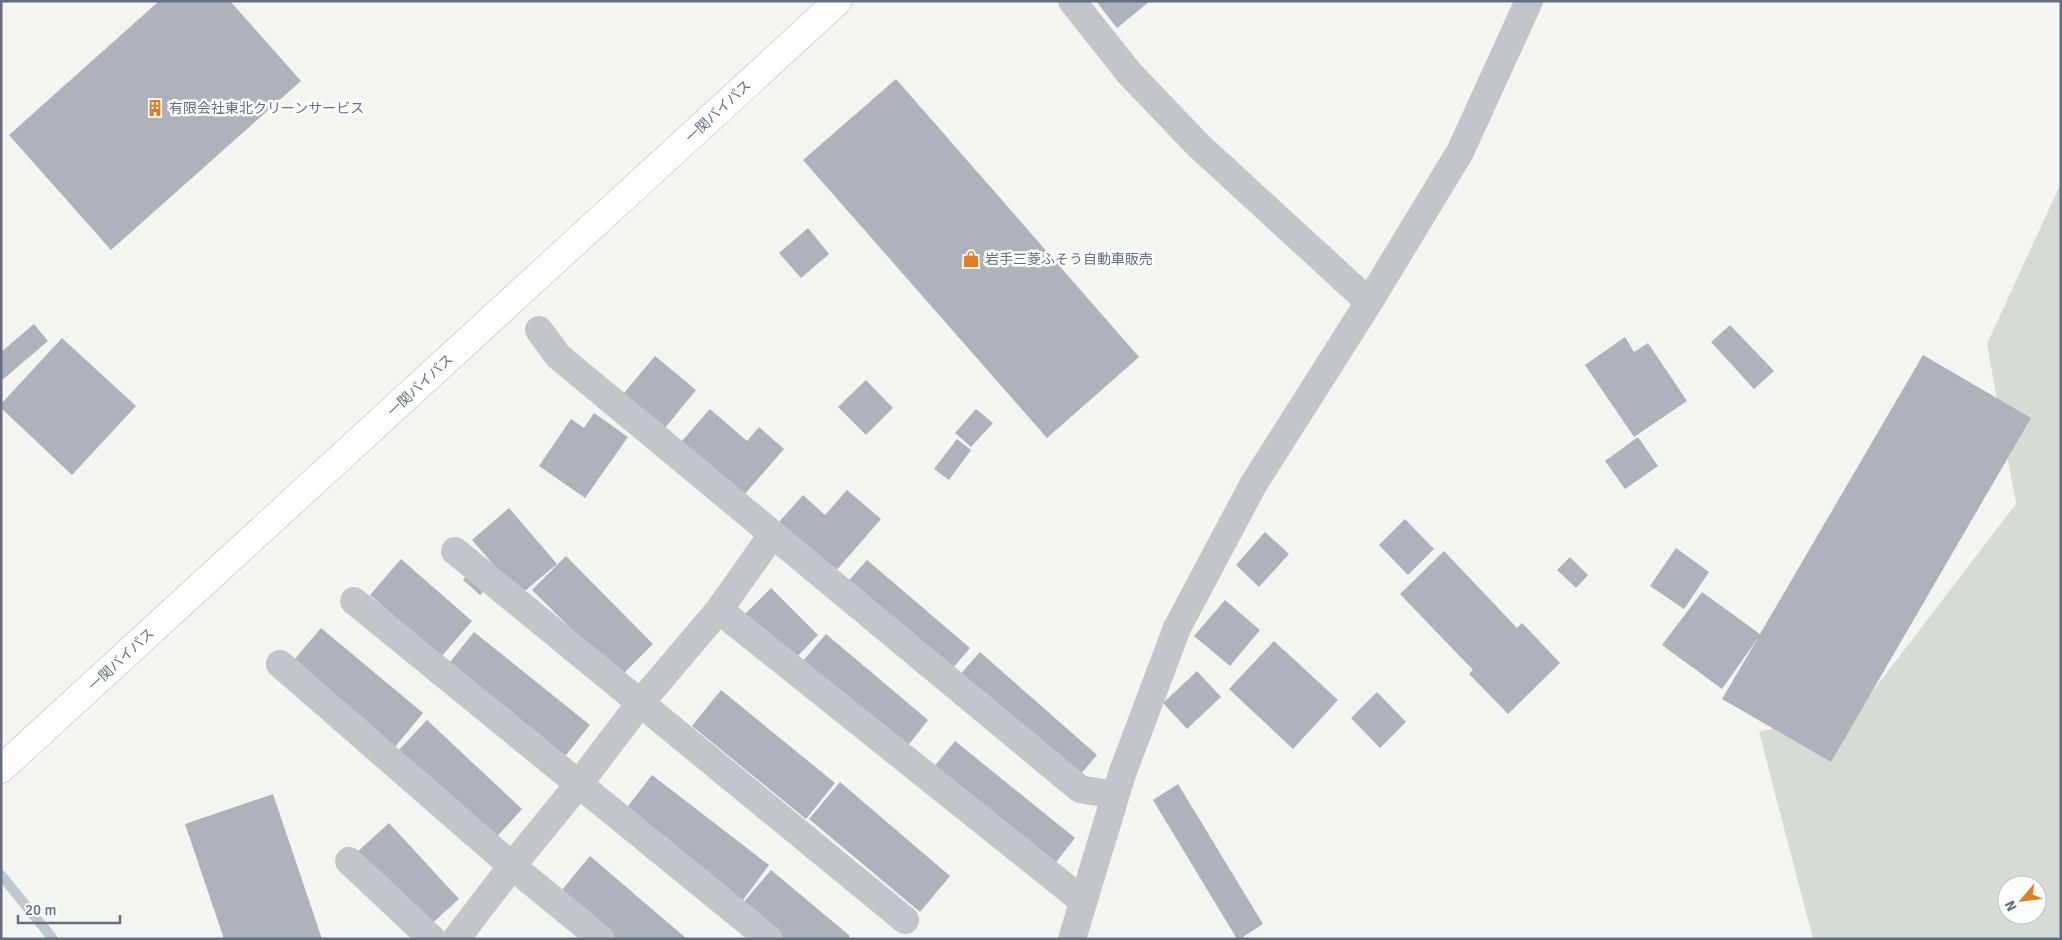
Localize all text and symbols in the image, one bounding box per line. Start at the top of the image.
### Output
street label: 一関バイパス [682,77,755,146]
building icon: 有限会社東北クリーンサービス [145,98,165,118]
place label: 有限会社東北クリーンサービス [169,100,364,117]
shop icon: 岩手三菱ふそう自動車販売 [961,249,981,269]
place label: 岩手三菱ふそう自動車販売 [985,251,1153,268]
street label: 一関バイパス [384,351,457,420]
street label: 一関バイパス [85,625,158,694]
north arrow [1997,875,2047,925]
scale bar [18,892,120,924]
text: N [2001,898,2021,914]
text: 20 m [25,901,56,919]

